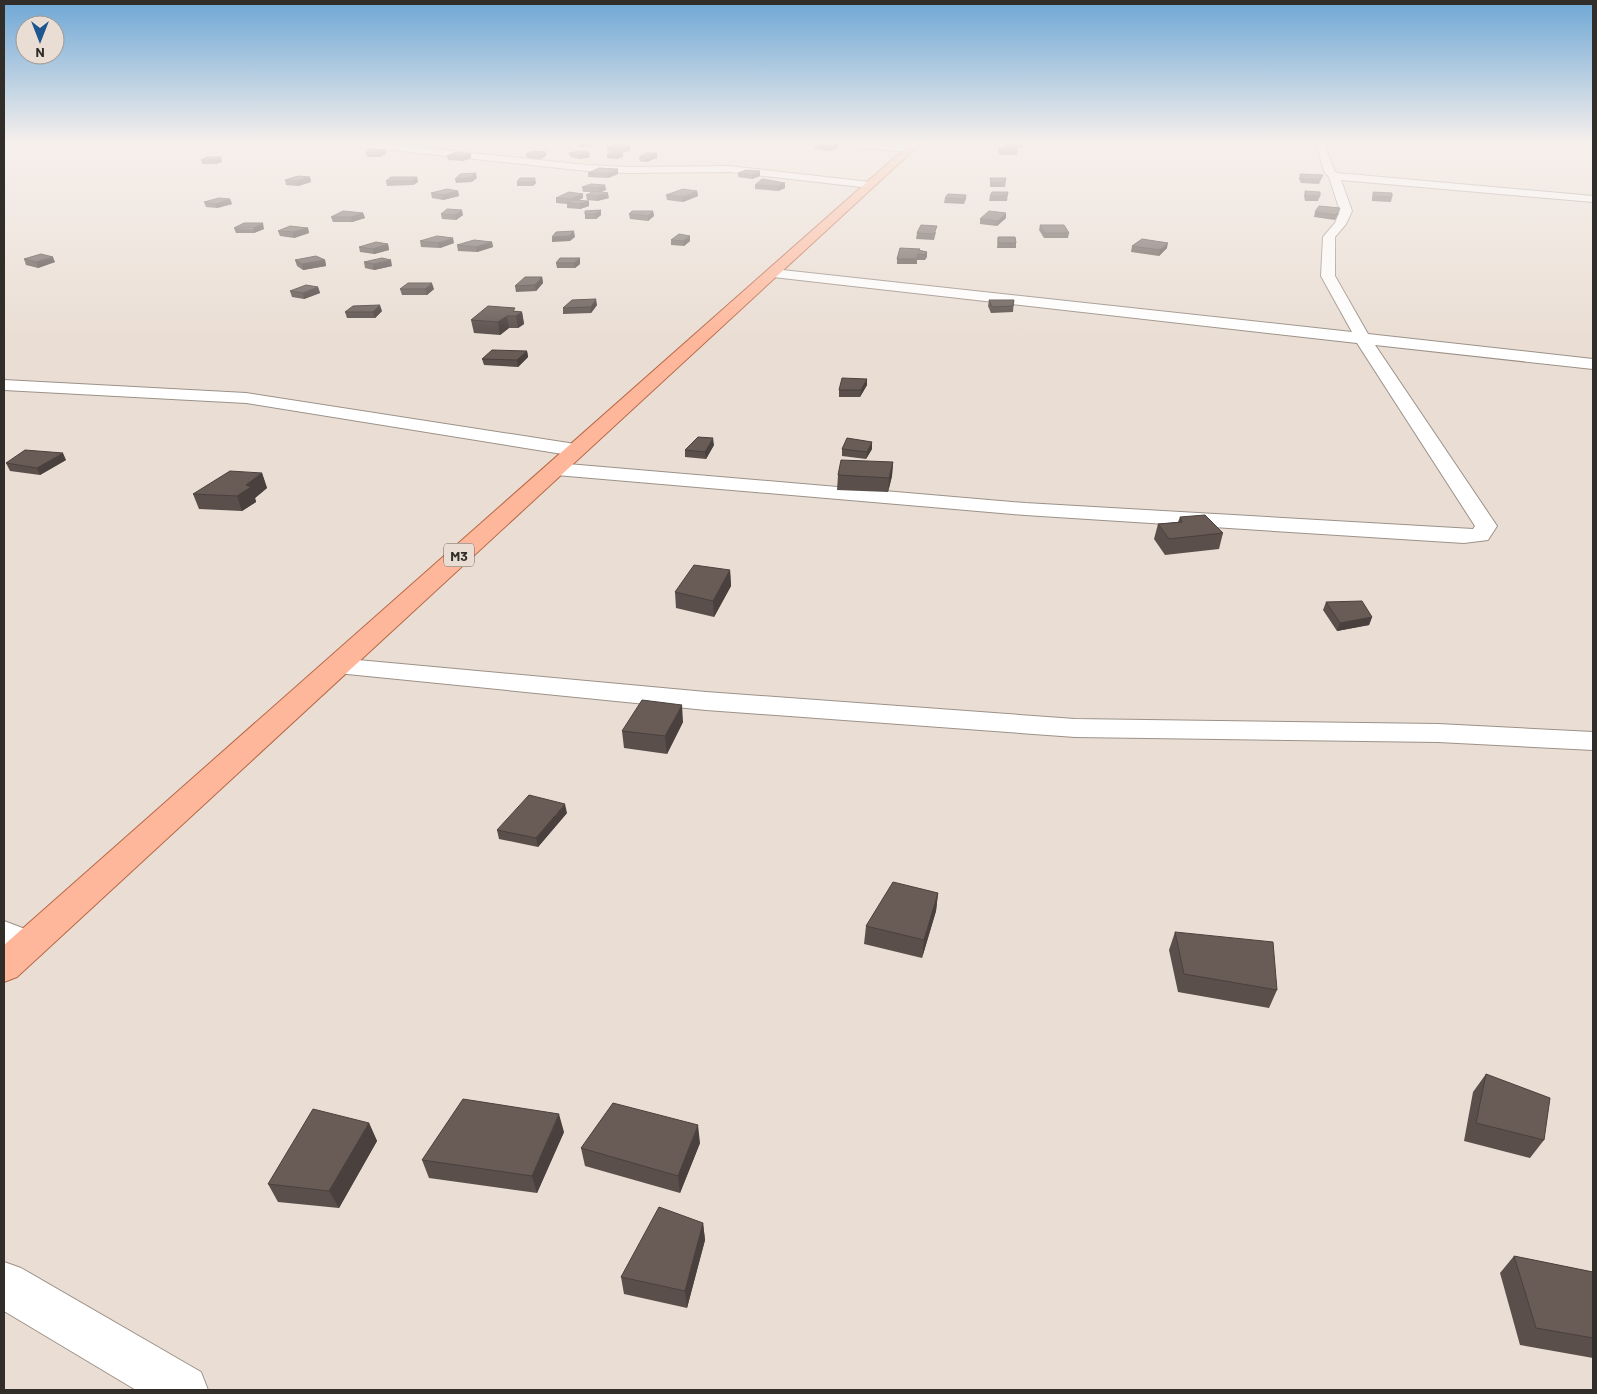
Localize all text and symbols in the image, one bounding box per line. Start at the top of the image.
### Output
north arrow [15,15,65,65]
text: N [35,45,45,62]
road number: M3 [444,544,474,566]

